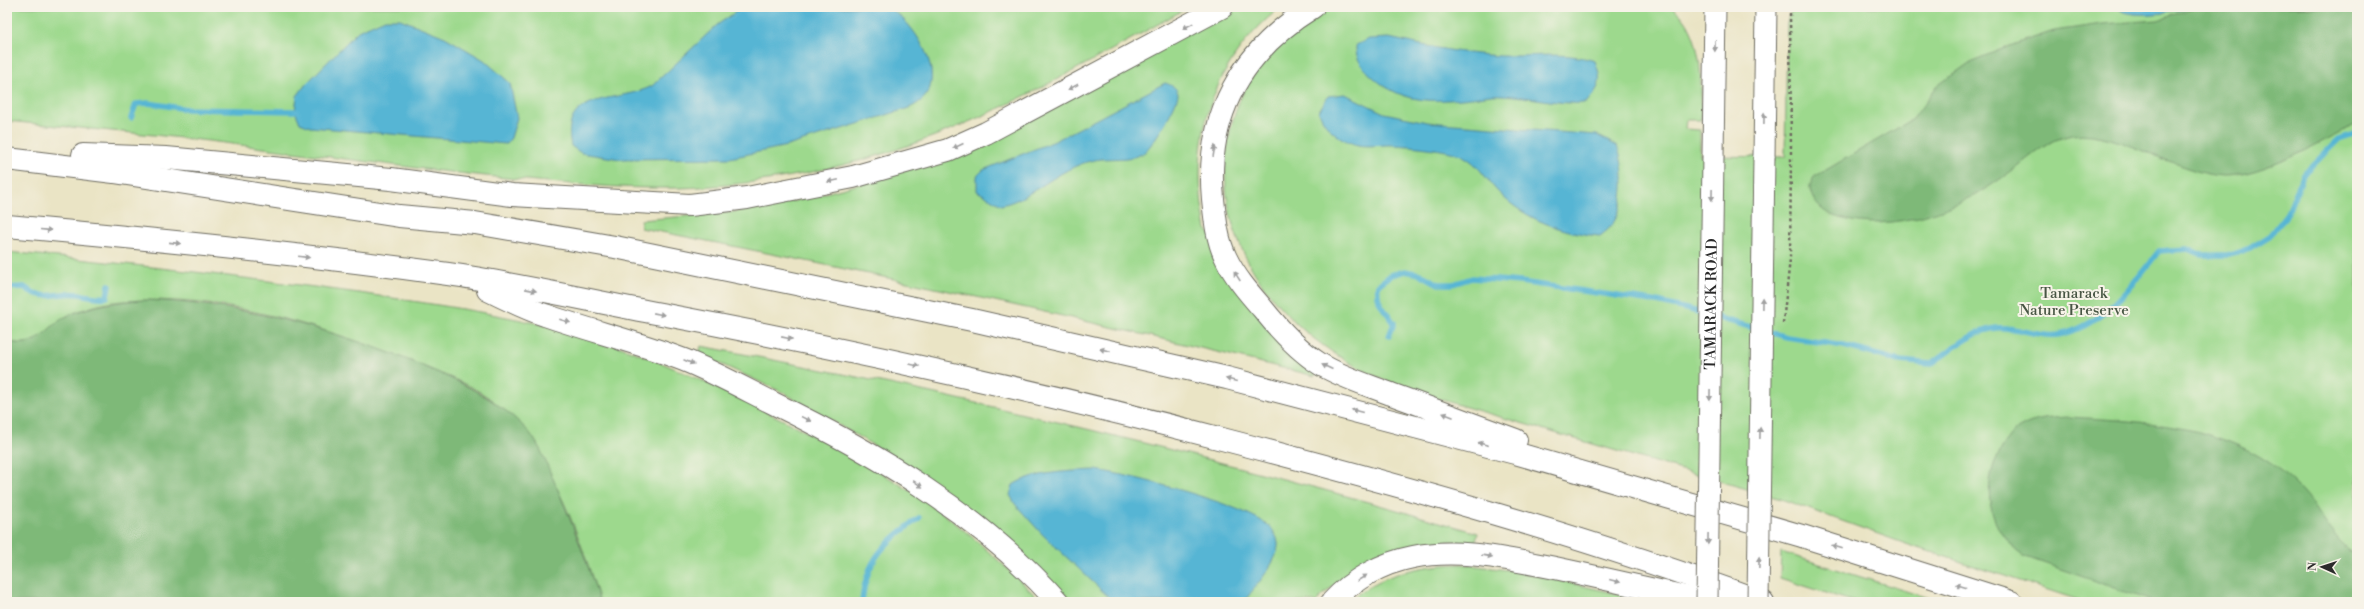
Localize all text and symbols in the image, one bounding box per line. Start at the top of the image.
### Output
one-way arrow [1182,22,1194,29]
one-way arrow [1711,40,1718,52]
one-way arrow [1068,84,1079,90]
one-way arrow [1761,111,1767,124]
one-way arrow [952,143,963,149]
one-way arrow [1211,145,1217,157]
one-way arrow [827,179,839,185]
one-way arrow [1709,189,1716,201]
one-way arrow [40,226,52,233]
street label: TAMARACK ROAD [1701,238,1721,370]
one-way arrow [169,239,181,246]
one-way arrow [298,254,310,260]
one-way arrow [1233,270,1240,282]
park label: Tamarack Nature Preserve [2019,284,2129,320]
one-way arrow [525,287,537,293]
one-way arrow [1758,297,1765,309]
one-way arrow [653,311,665,317]
one-way arrow [560,318,572,324]
one-way arrow [781,336,793,342]
one-way arrow [1098,346,1111,352]
one-way arrow [683,359,694,365]
one-way arrow [908,362,920,368]
one-way arrow [1322,364,1333,370]
one-way arrow [1225,376,1237,382]
one-way arrow [1707,389,1713,402]
one-way arrow [1351,408,1363,414]
one-way arrow [1442,412,1454,418]
one-way arrow [800,416,811,422]
one-way arrow [1757,426,1763,439]
one-way arrow [1477,441,1489,447]
one-way arrow [912,480,924,487]
one-way arrow [1705,533,1712,545]
one-way arrow [1830,544,1842,550]
north arrow [2302,547,2342,587]
one-way arrow [1481,553,1493,559]
one-way arrow [1755,557,1762,569]
text: N [2306,562,2320,571]
one-way arrow [1356,574,1368,581]
one-way arrow [1609,578,1621,584]
one-way arrow [1954,583,1966,589]

